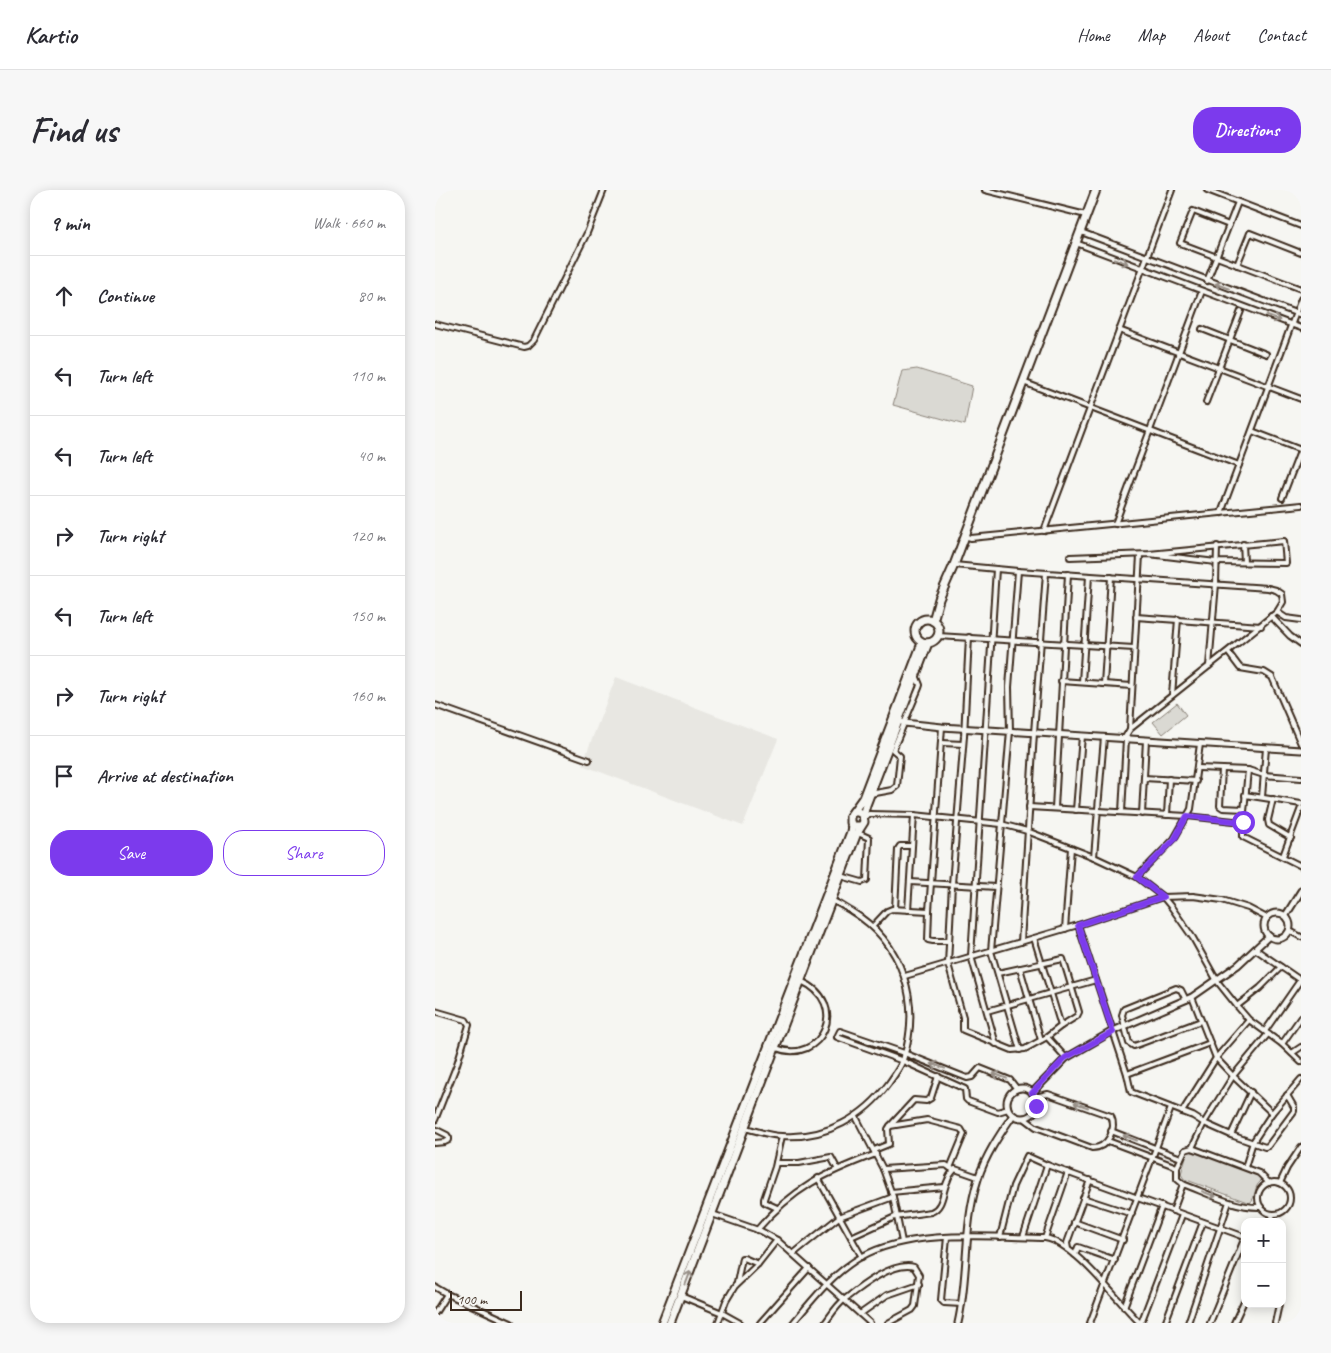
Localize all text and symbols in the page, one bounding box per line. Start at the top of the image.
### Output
text: Kartio [25,20,77,50]
text: Home [1077,24,1110,46]
text: Map [1138,24,1165,46]
text: About [1193,24,1229,46]
text: Contact [1257,24,1306,46]
button: Directions [1193,107,1301,153]
text: Find us [30,108,117,153]
text: 9 min [50,210,90,236]
text: Walk · 660 m [313,213,385,233]
one-way arrow [1113,257,1128,266]
one-way arrow [1215,281,1231,290]
icon: ahead [50,282,78,310]
text: Continue [97,284,154,308]
text: 80 m [358,286,385,306]
one-way arrow [1265,314,1281,323]
icon: left [50,362,78,390]
text: Turn left [97,364,152,388]
text: 110 m [351,366,385,386]
icon: left [50,442,78,470]
text: Turn left [97,444,152,468]
text: 40 m [358,446,385,466]
icon: right [50,522,78,550]
text: Turn right [97,524,164,548]
text: 120 m [351,526,385,546]
icon: left [50,602,78,630]
text: Turn left [97,604,152,628]
text: 150 m [351,606,385,626]
icon: right [50,682,78,710]
text: Turn right [97,684,164,708]
text: 160 m [351,686,385,706]
icon: arrive [50,762,78,790]
text: Arrive at destination [97,764,233,788]
route start [1232,811,1255,834]
button: Save [50,830,213,876]
button: Share [223,830,385,876]
one-way arrow [930,1061,946,1070]
one-way arrow [993,1071,1008,1080]
route end [1025,1095,1048,1118]
one-way arrow [1074,1100,1089,1109]
one-way arrow [1122,1133,1138,1142]
one-way arrow [1201,1190,1216,1199]
map controls [1241,1218,1286,1308]
button: + [1241,1218,1286,1263]
button: − [1241,1263,1286,1308]
one-way arrow [684,1270,693,1285]
scale bar [450,1288,523,1311]
text: 100 m [457,1291,487,1308]

